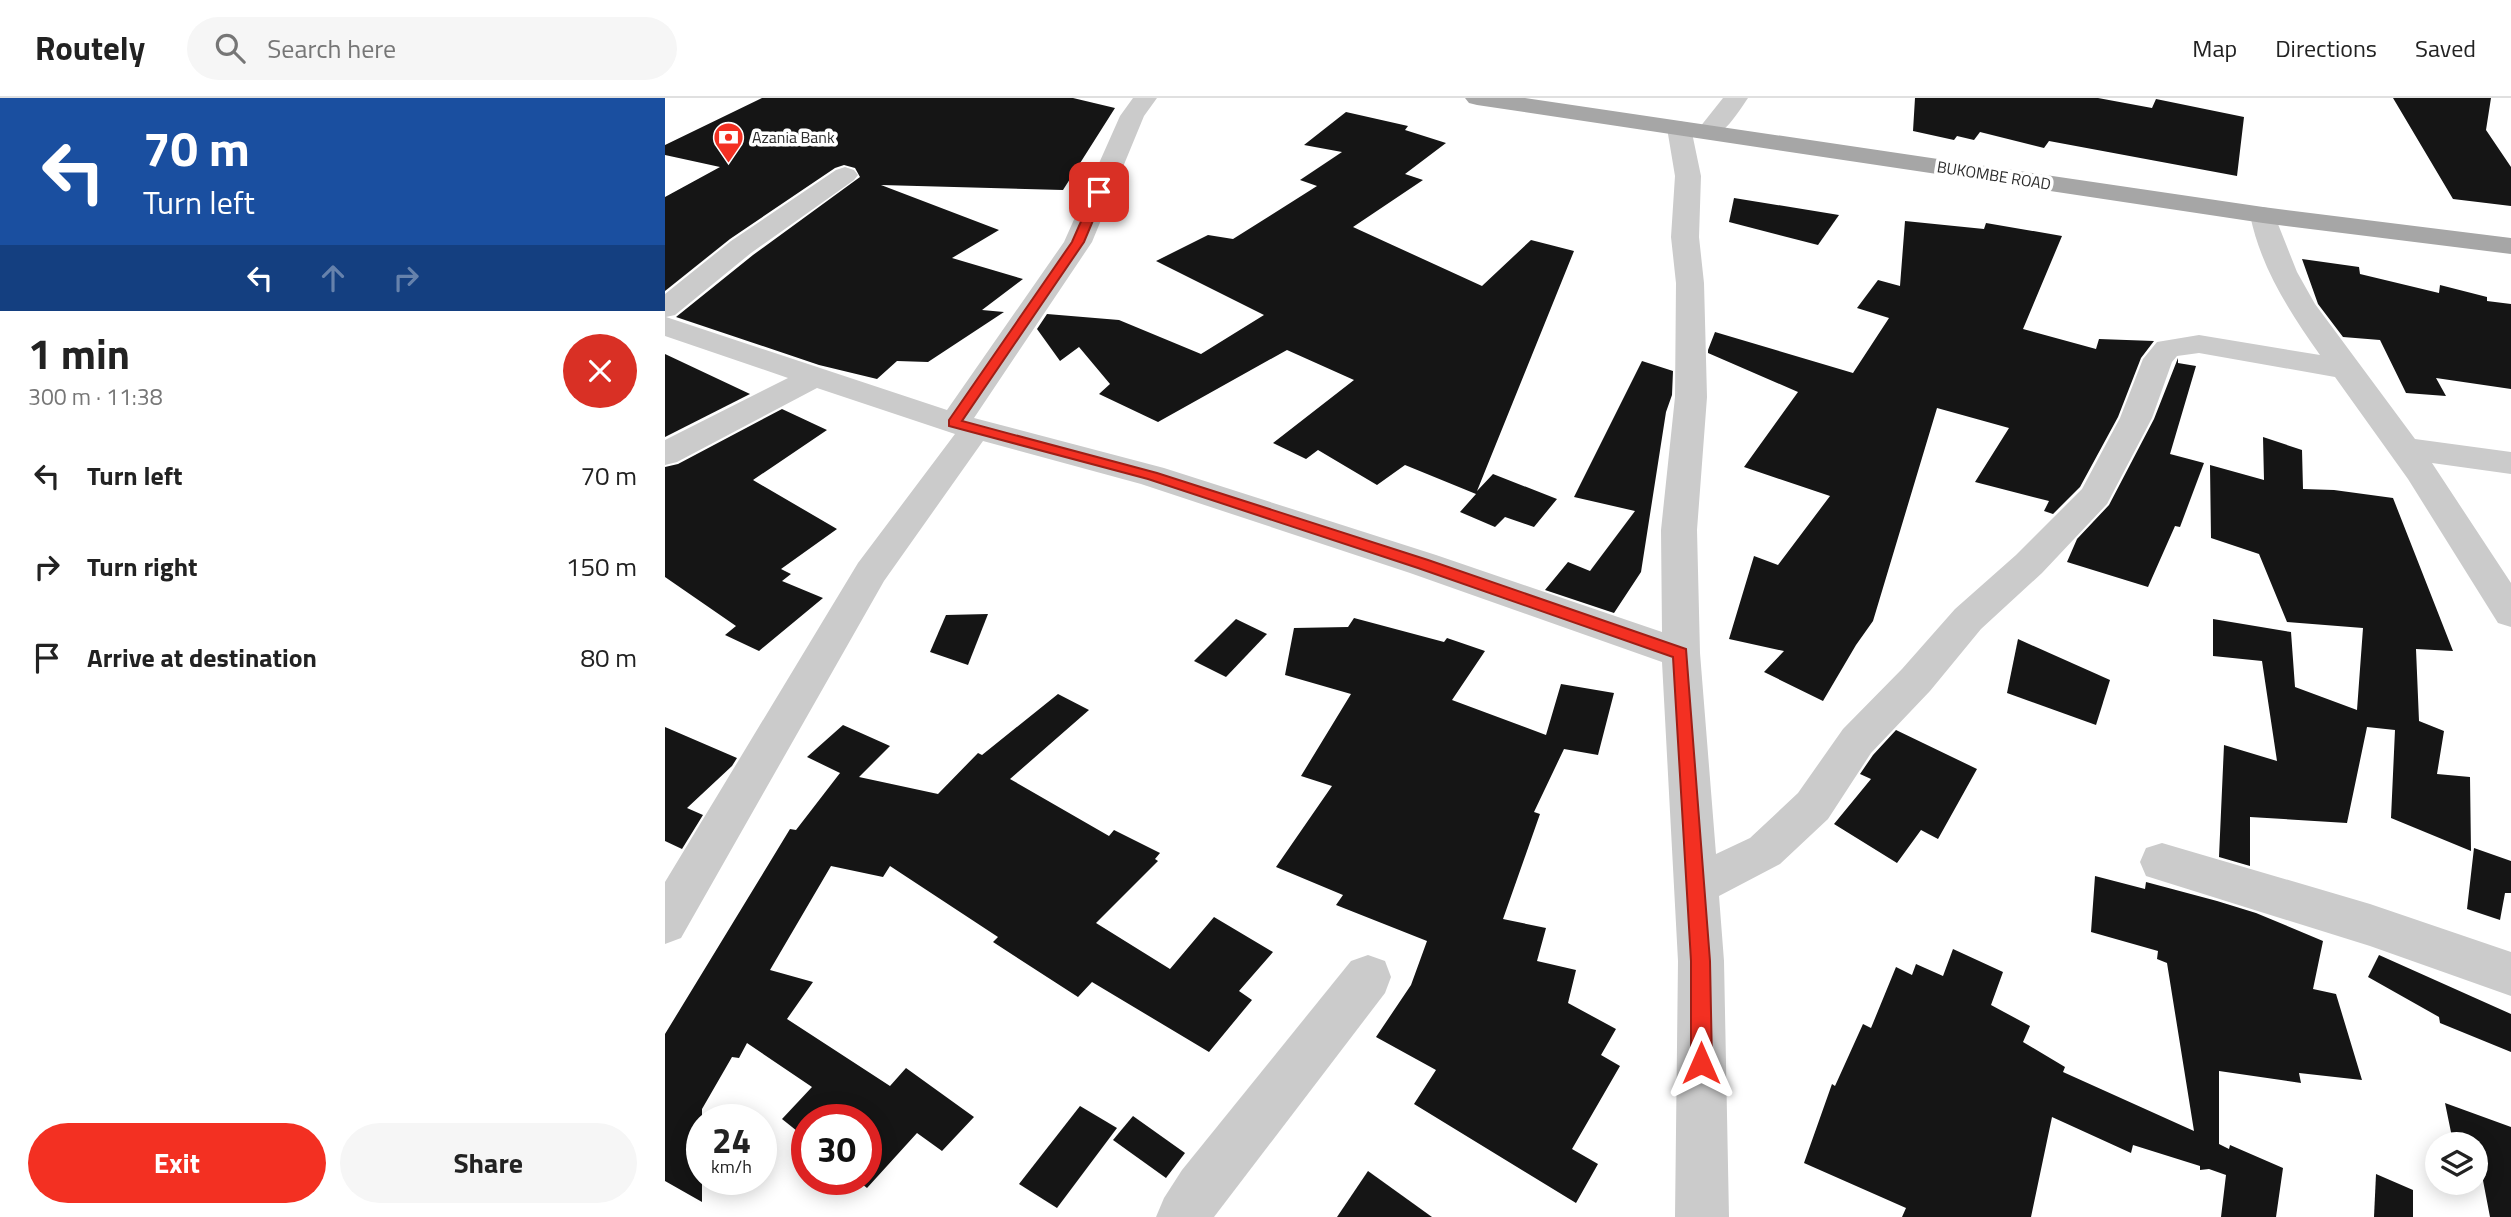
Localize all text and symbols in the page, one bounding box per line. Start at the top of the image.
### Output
search box [187,17,677,80]
text: Routely [35,23,145,73]
icon: search [211,29,249,67]
text: Search here [267,29,396,68]
text: Map [2192,30,2237,66]
text: Directions [2275,30,2377,66]
text: Saved [2415,30,2476,66]
text: 70 m [143,110,250,185]
bank icon: Azania Bank [712,120,746,164]
place label: Azania Bank [752,125,835,149]
icon: left [28,126,119,217]
street label: BUKOMBE ROAD [1935,154,2053,196]
pin [1069,162,1129,222]
icon: arrive [1080,173,1118,211]
text: Turn left [143,178,255,226]
icon: left [241,259,279,297]
icon: ahead [314,259,352,297]
icon: right [387,259,425,297]
text: 1 min [28,321,130,385]
button: close [563,334,637,408]
text: 300 m · 11:38 [28,379,163,414]
text: Turn left [87,456,182,495]
text: 70 m [580,456,637,495]
icon: left [28,457,66,495]
text: Turn right [87,547,198,586]
text: 150 m [566,547,637,586]
icon: right [28,548,66,586]
text: Arrive at destination [87,638,317,677]
text: 80 m [580,638,637,677]
icon: arrive [28,639,66,677]
position arrow [1664,1026,1738,1100]
speed limit sign: 30 [791,1104,882,1195]
text: 24 [712,1113,751,1167]
button: Exit [28,1123,326,1203]
button: Share [340,1123,637,1203]
map controls [2425,1132,2488,1195]
button: layers [2425,1132,2488,1195]
text: km/h [711,1153,752,1180]

